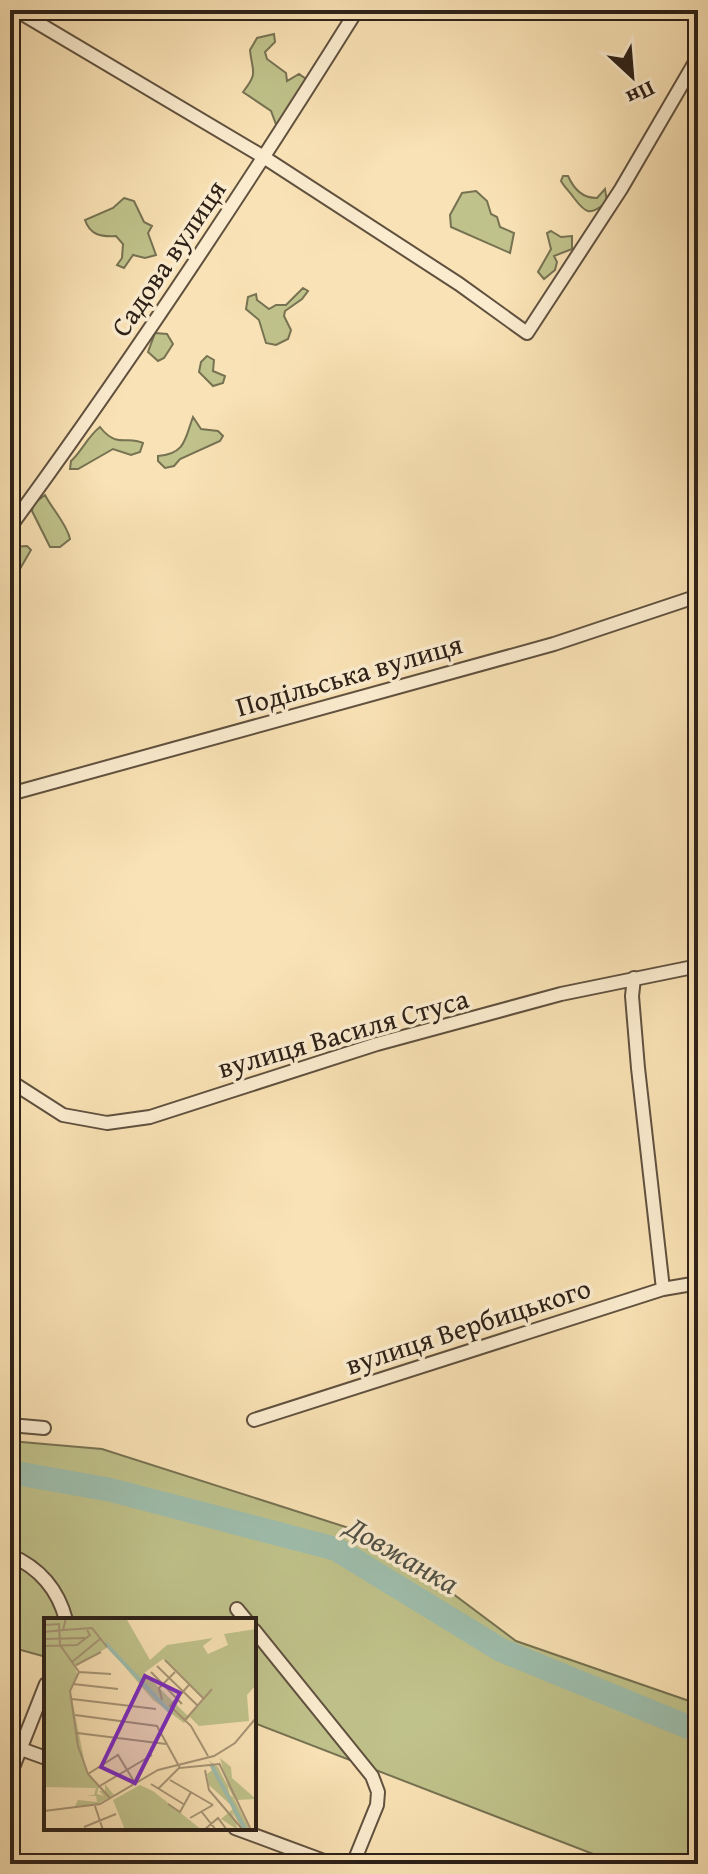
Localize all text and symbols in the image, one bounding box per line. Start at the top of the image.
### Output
north arrow [592,36,672,116]
text: Пн [621,73,660,115]
street label: Садова вулиця [100,171,235,344]
street label: Подільська вулиця [231,623,467,726]
street label: вулиця Василя Стуса [213,977,474,1088]
street label: вулиця Вербицького [340,1267,596,1385]
water label: Довжанка [336,1503,468,1604]
inset map [44,1618,256,1830]

